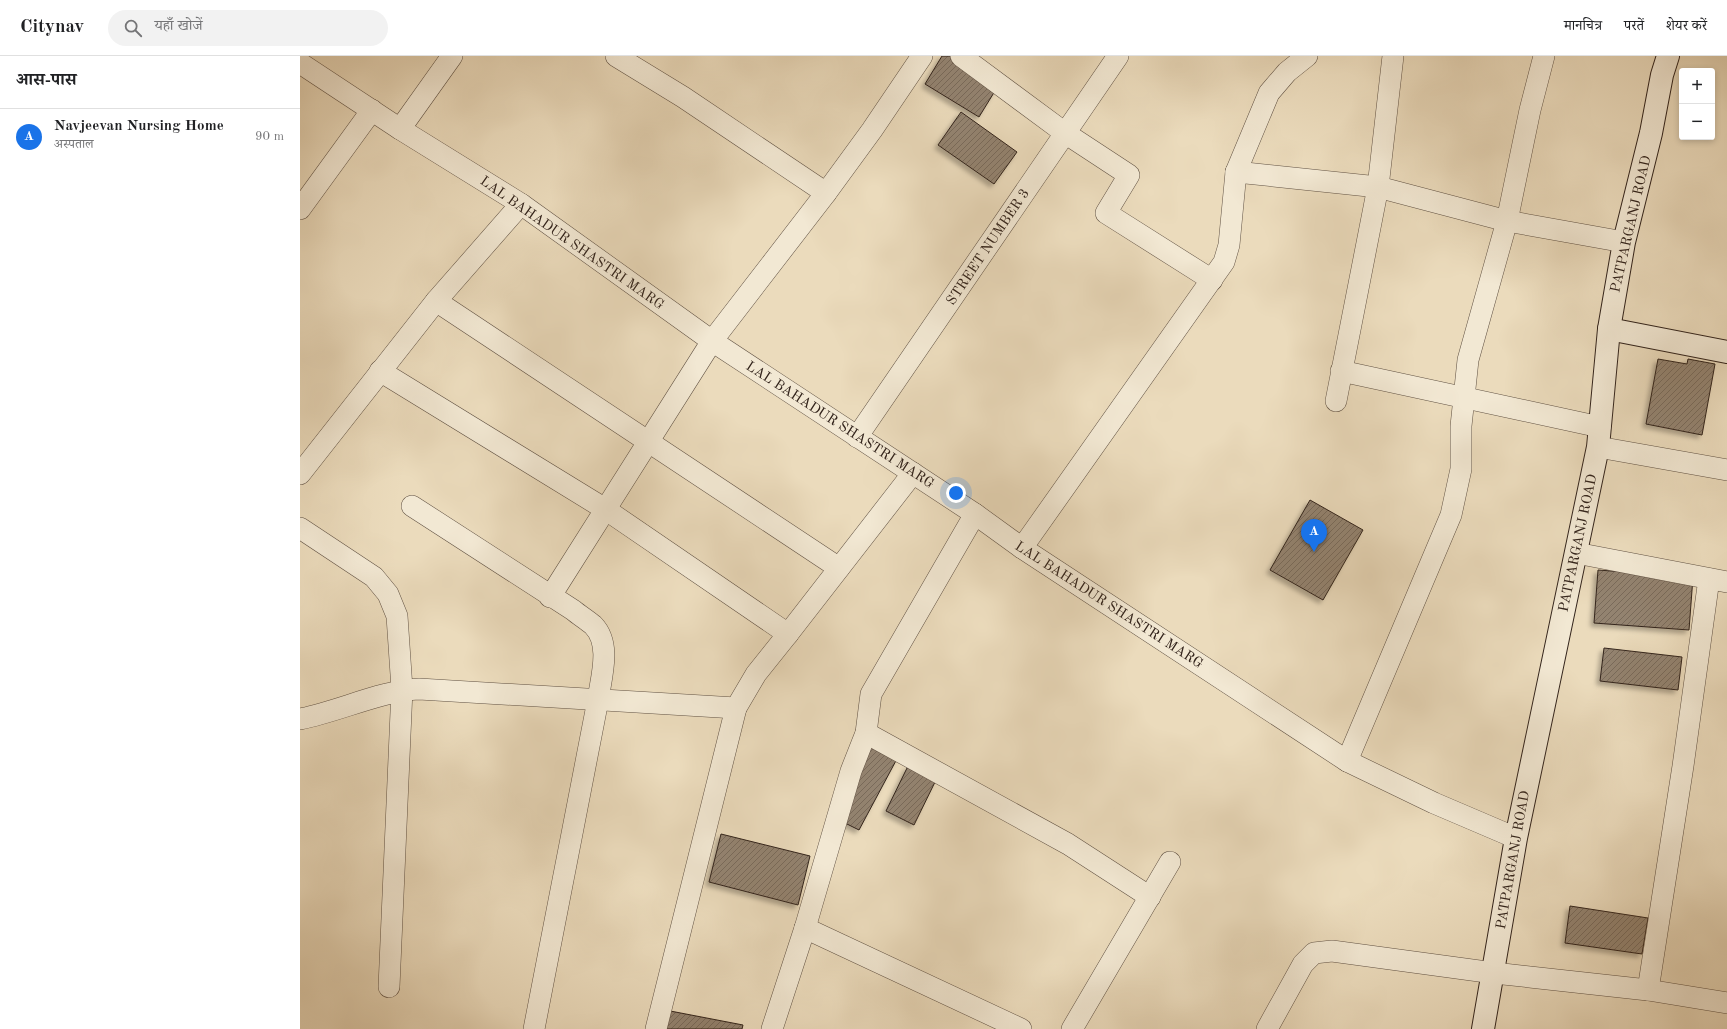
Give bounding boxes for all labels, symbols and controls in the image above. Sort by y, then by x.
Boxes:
search box [108,10,388,46]
icon: search [122,17,144,39]
text: Citynav [20,18,84,37]
text: यहाँ खोजें [154,19,203,34]
text: मानचित्र [1564,19,1602,33]
text: परतें [1624,19,1644,33]
text: शेयर करें [1666,19,1707,33]
map controls [1679,68,1715,140]
button: + [1679,68,1715,104]
text: आस-पास [16,72,76,89]
button: − [1679,104,1715,140]
text: Navjeevan Nursing Home [54,119,224,134]
text: A [24,130,34,143]
text: 90 m [255,130,284,143]
text: अस्पताल [54,138,94,151]
street label: PATPARGANJ ROAD [1608,154,1654,294]
street label: LAL BAHADUR SHASTRI MARG [477,174,667,312]
street label: STREET NUMBER 3 [944,186,1032,308]
street label: LAL BAHADUR SHASTRI MARG [743,359,937,491]
street label: PATPARGANJ ROAD [1557,473,1599,613]
your location [946,483,966,503]
pin: A [1301,519,1327,552]
street label: LAL BAHADUR SHASTRI MARG [1012,539,1206,671]
street label: PATPARGANJ ROAD [1494,790,1532,930]

